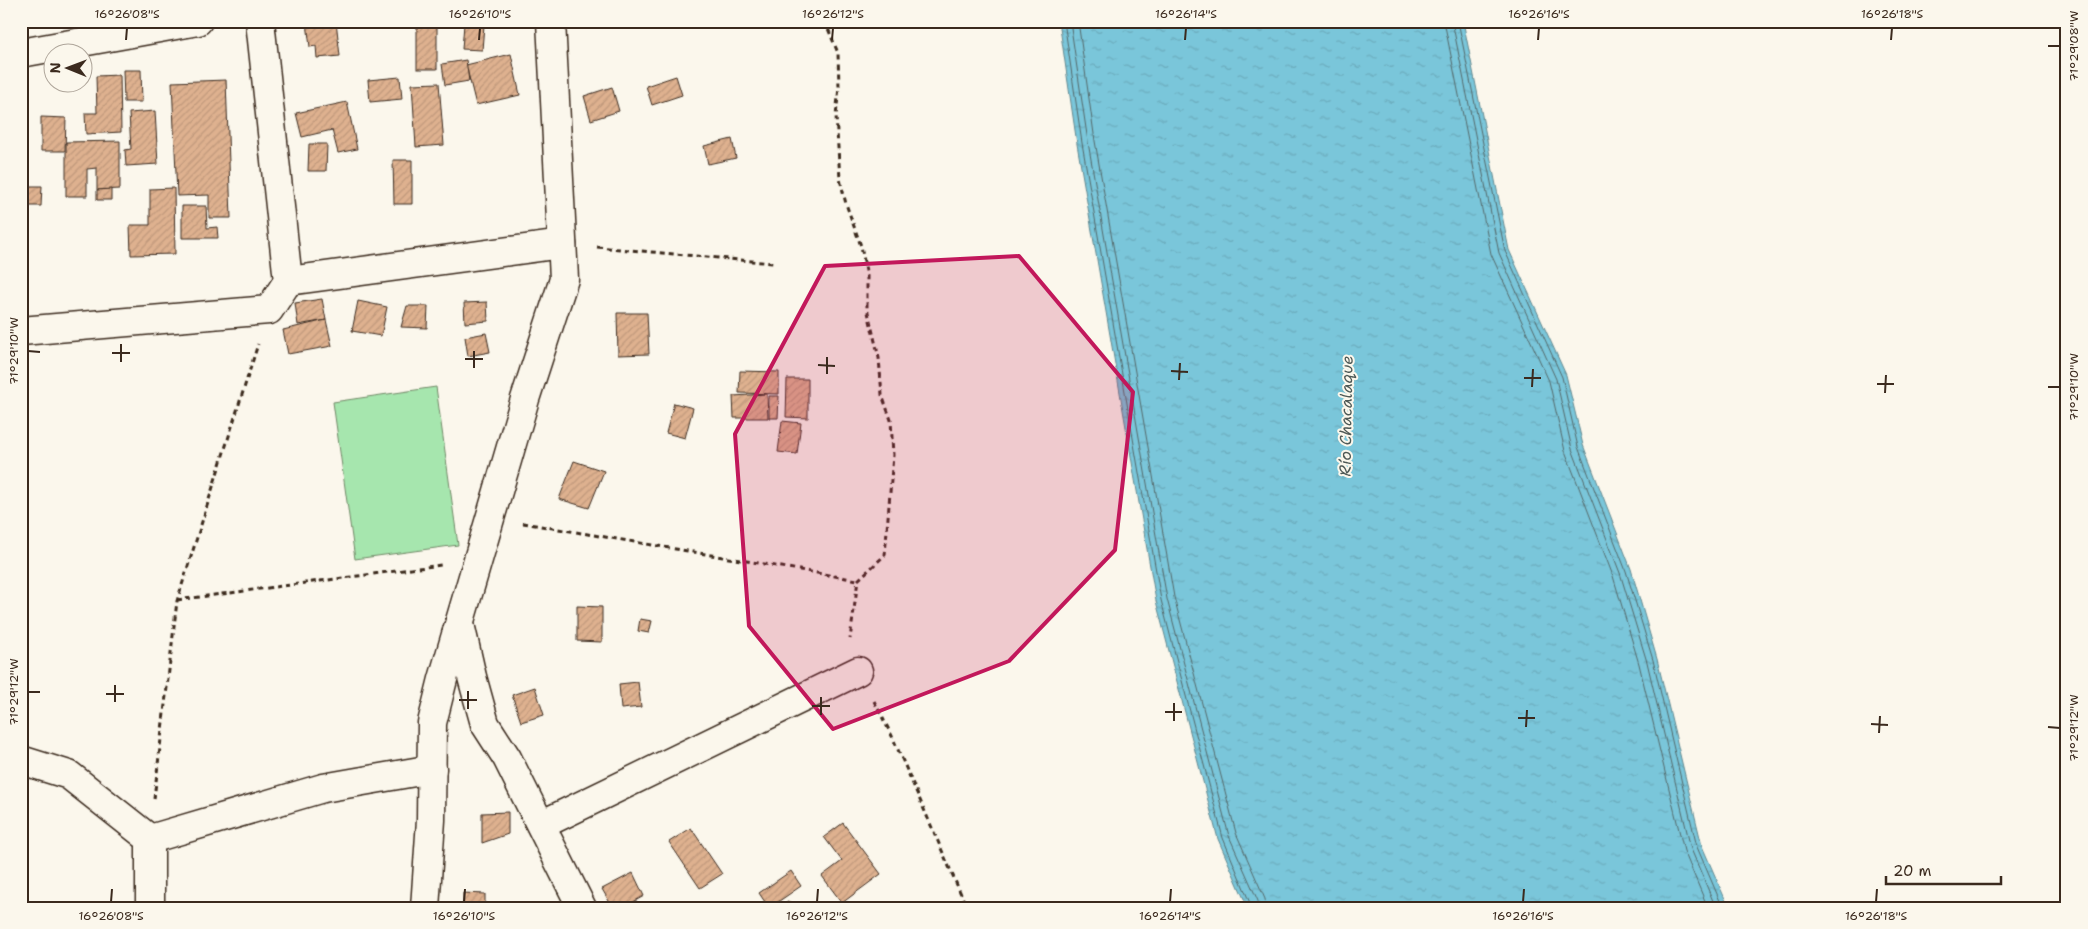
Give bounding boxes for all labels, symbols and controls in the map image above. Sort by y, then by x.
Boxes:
text: 16°26'08"S [94,6,160,22]
text: 16°26'10"S [449,6,512,22]
text: 16°26'12"S [802,6,864,22]
text: 16°26'14"S [1155,6,1217,22]
text: 16°26'16"S [1508,6,1570,22]
text: 16°26'18"S [1861,6,1923,22]
text: 71°29'08"W [2066,11,2082,81]
north arrow [42,42,92,92]
text: N [46,62,64,73]
text: 71°29'10"W [6,317,22,385]
text: 71°29'10"W [2066,353,2082,421]
water label: Río Chacalaque [1334,356,1358,476]
text: 71°29'12"W [6,658,22,726]
text: 71°29'12"W [2066,694,2082,762]
scale bar [1886,854,2000,886]
text: 20 m [1893,861,1932,881]
text: 16°26'08"S [78,908,144,924]
text: 16°26'10"S [433,908,496,924]
text: 16°26'12"S [786,908,848,924]
text: 16°26'14"S [1139,908,1201,924]
text: 16°26'16"S [1492,908,1554,924]
text: 16°26'18"S [1845,908,1907,924]

